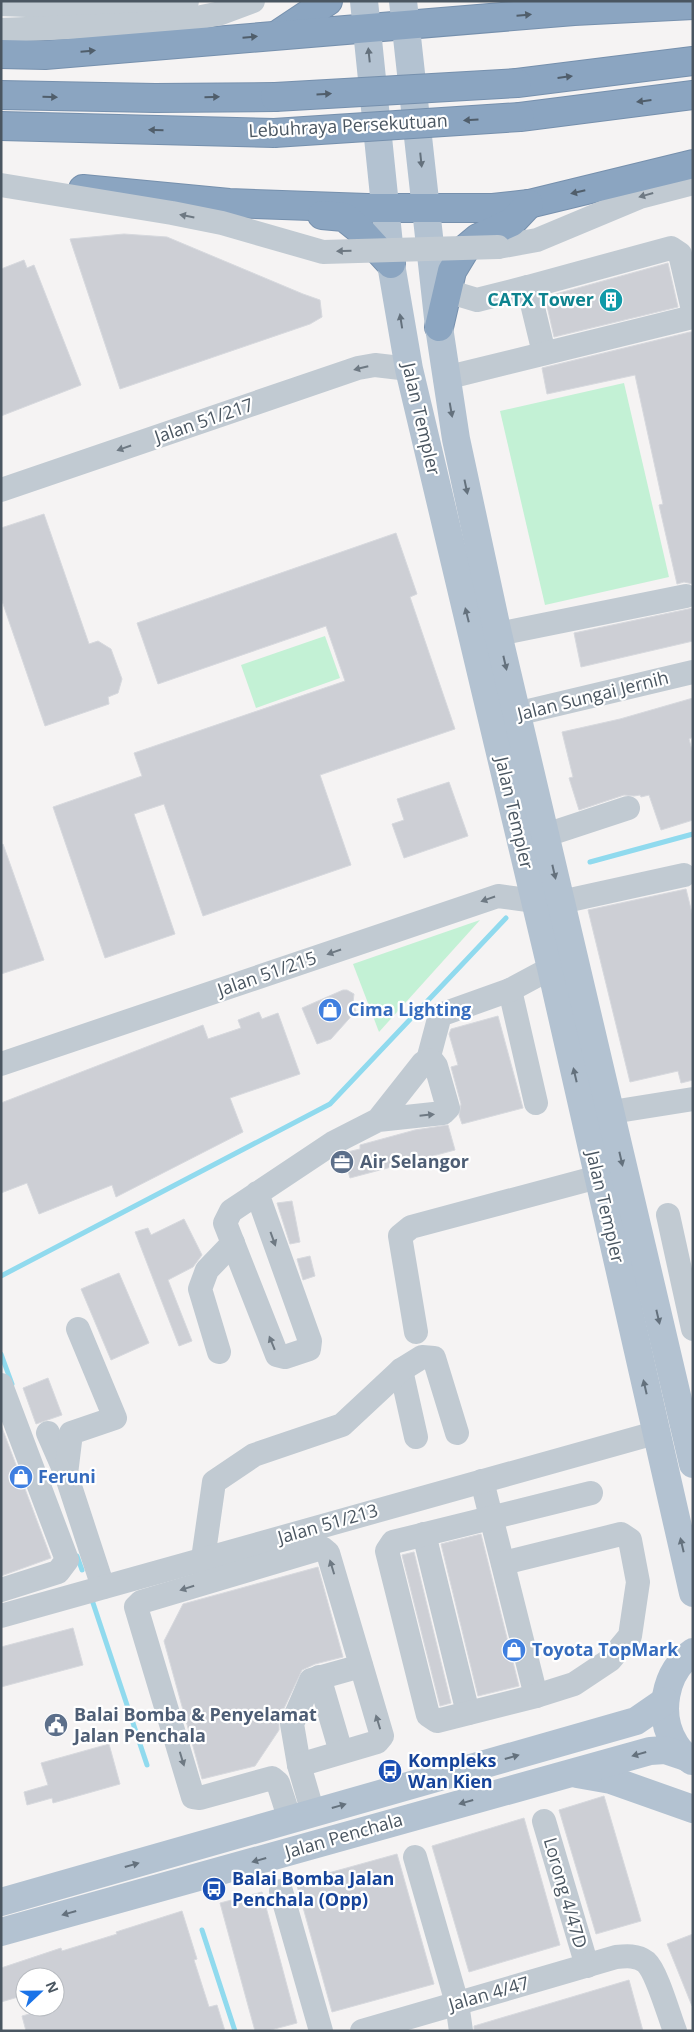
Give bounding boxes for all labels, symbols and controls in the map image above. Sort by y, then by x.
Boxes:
one-way arrow [517,11,533,19]
one-way arrow [242,33,258,41]
one-way arrow [80,47,96,55]
one-way arrow [365,47,373,63]
one-way arrow [557,73,573,81]
one-way arrow [316,90,332,98]
one-way arrow [42,93,58,101]
one-way arrow [205,93,221,101]
one-way arrow [636,97,652,105]
street label: Lebuhraya Persekutuan [248,108,448,142]
one-way arrow [463,116,479,124]
one-way arrow [147,126,163,134]
one-way arrow [417,152,425,168]
one-way arrow [571,188,586,196]
one-way arrow [638,192,653,200]
one-way arrow [178,211,194,219]
one-way arrow [336,247,352,255]
place label: CATX Tower [487,287,594,311]
building icon: CATX Tower [598,287,624,313]
one-way arrow [396,312,404,328]
street label: Jalan Templer [397,358,447,478]
one-way arrow [353,364,368,372]
street label: Jalan 51/217 [149,392,256,449]
one-way arrow [447,402,455,418]
one-way arrow [116,445,131,453]
one-way arrow [463,479,471,495]
one-way arrow [463,608,471,623]
one-way arrow [501,655,509,670]
street label: Jalan Sungai Jernih [513,665,671,726]
street label: Jalan Templer [490,752,540,872]
one-way arrow [550,864,558,879]
one-way arrow [480,896,495,903]
street label: Jalan 51/215 [212,945,319,1002]
one-way arrow [326,948,341,956]
shop icon: Cima Lighting [317,997,343,1023]
place label: Cima Lighting [348,997,471,1021]
one-way arrow [571,1067,579,1082]
one-way arrow [419,1111,435,1119]
street label: Jalan Templer [581,1146,631,1266]
office icon: Air Selangor [329,1149,355,1175]
place label: Air Selangor [360,1149,469,1173]
one-way arrow [617,1151,625,1166]
one-way arrow [270,1231,277,1246]
one-way arrow [654,1309,662,1324]
one-way arrow [268,1335,276,1350]
one-way arrow [641,1379,649,1395]
shop icon: Feruni [8,1464,34,1490]
place label: Feruni [38,1464,96,1488]
street label: Jalan 51/213 [273,1497,381,1549]
one-way arrow [678,1538,686,1553]
one-way arrow [327,1559,335,1574]
one-way arrow [180,1585,195,1593]
shop icon: Toyota TopMark [501,1637,527,1663]
place label: Toyota TopMark [532,1637,679,1661]
place label: Balai Bomba & Penyelamat Jalan Penchala [72,1702,317,1747]
public building icon: Balai Bomba & Penyelamat Jalan Penchala [43,1712,69,1738]
one-way arrow [374,1715,382,1730]
place label: Kompleks Wan Kien [408,1748,496,1793]
one-way arrow [632,1750,647,1758]
one-way arrow [178,1752,186,1767]
one-way arrow [505,1752,520,1760]
bus stop icon: Kompleks Wan Kien [377,1758,403,1784]
one-way arrow [458,1799,473,1807]
one-way arrow [332,1802,347,1810]
street label: Jalan Penchala [280,1807,405,1864]
street label: Lorong 4/47D [539,1834,593,1951]
one-way arrow [251,1856,266,1864]
one-way arrow [125,1860,140,1868]
place label: Balai Bomba Jalan Penchala (Opp) [232,1866,394,1911]
bus stop icon: Balai Bomba Jalan Penchala (Opp) [201,1876,227,1902]
one-way arrow [61,1909,76,1917]
north arrow [15,1967,65,2017]
street label: Jalan 4/47 [444,1970,532,2017]
text: N [42,1978,63,1996]

